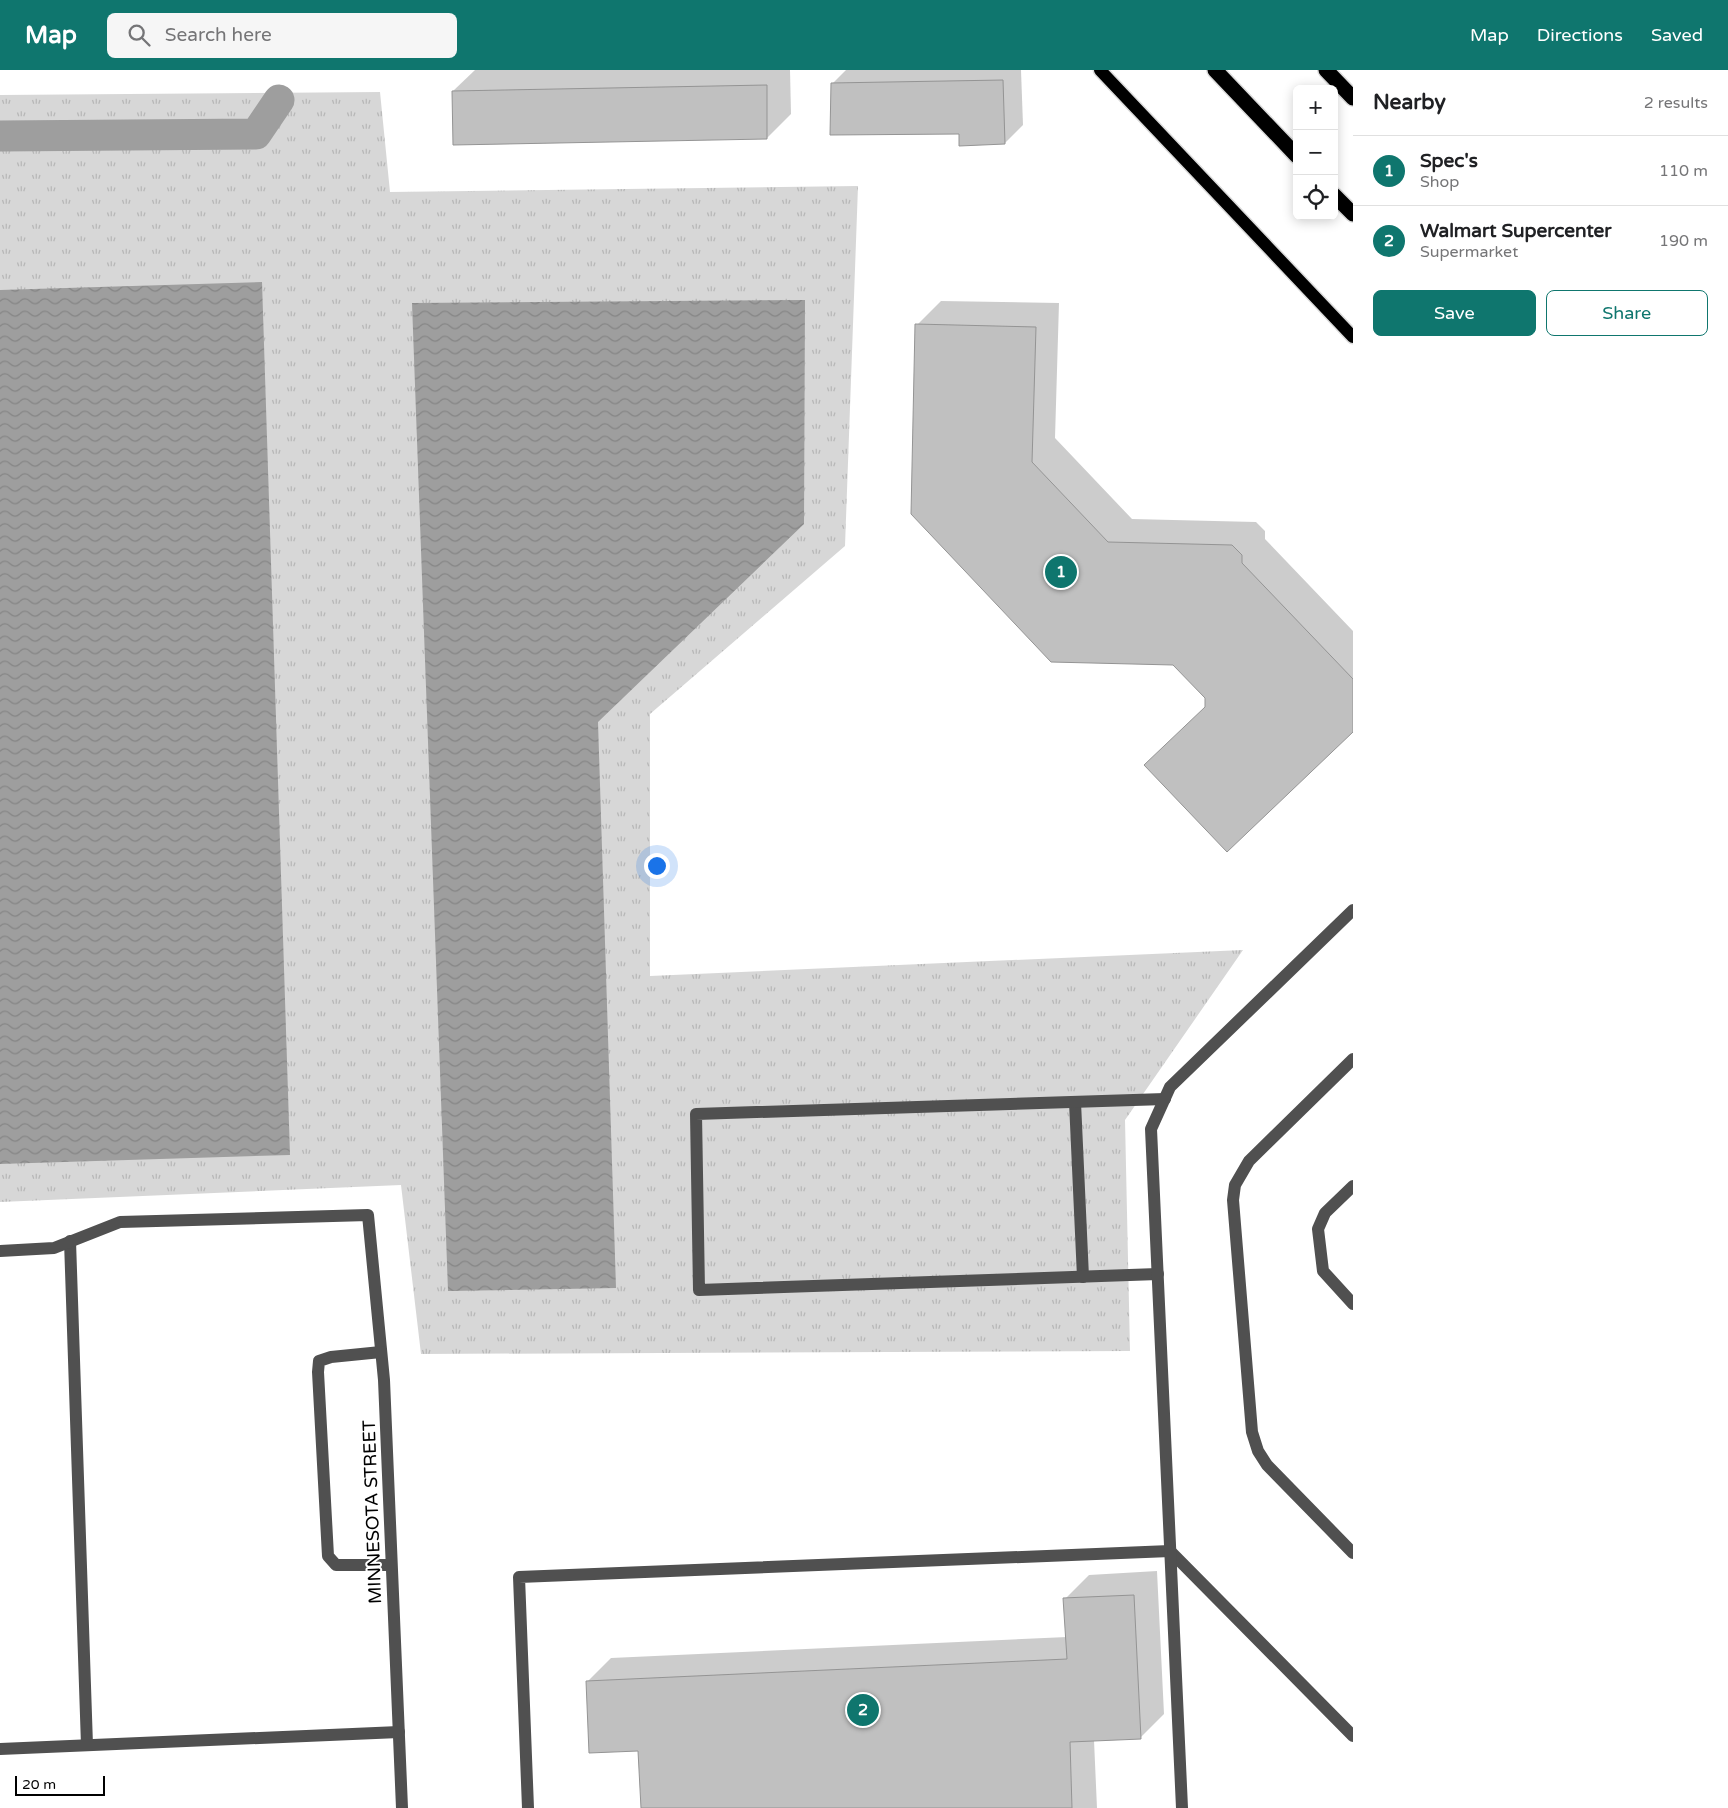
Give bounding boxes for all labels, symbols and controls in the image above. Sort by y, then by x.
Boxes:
search box [107,13,457,58]
text: Map [25,21,77,50]
icon: search [125,21,153,49]
text: Search here [165,24,272,46]
text: Map [1470,24,1509,46]
text: Directions [1537,24,1623,46]
text: Saved [1651,24,1703,46]
map controls [1293,85,1338,220]
button: + [1293,85,1338,130]
text: Nearby [1373,90,1446,115]
text: 2 results [1644,93,1708,113]
button: − [1293,130,1338,175]
text: Spec's [1420,150,1478,172]
text: 1 [1384,161,1394,181]
text: 110 m [1659,161,1708,181]
text: Shop [1420,172,1459,192]
button: locate [1293,175,1338,220]
text: Walmart Supercenter [1420,220,1612,242]
text: 2 [1384,231,1394,251]
text: 190 m [1659,231,1708,251]
text: Supermarket [1420,242,1518,262]
button: Save [1373,290,1536,336]
button: Share [1546,290,1708,336]
pin: 1 [1045,553,1077,591]
your location [644,853,670,879]
street label: MINNESOTA STREET [358,1420,386,1604]
pin: 2 [847,1691,879,1729]
scale bar [15,1773,105,1796]
text: 20 m [22,1776,56,1793]

